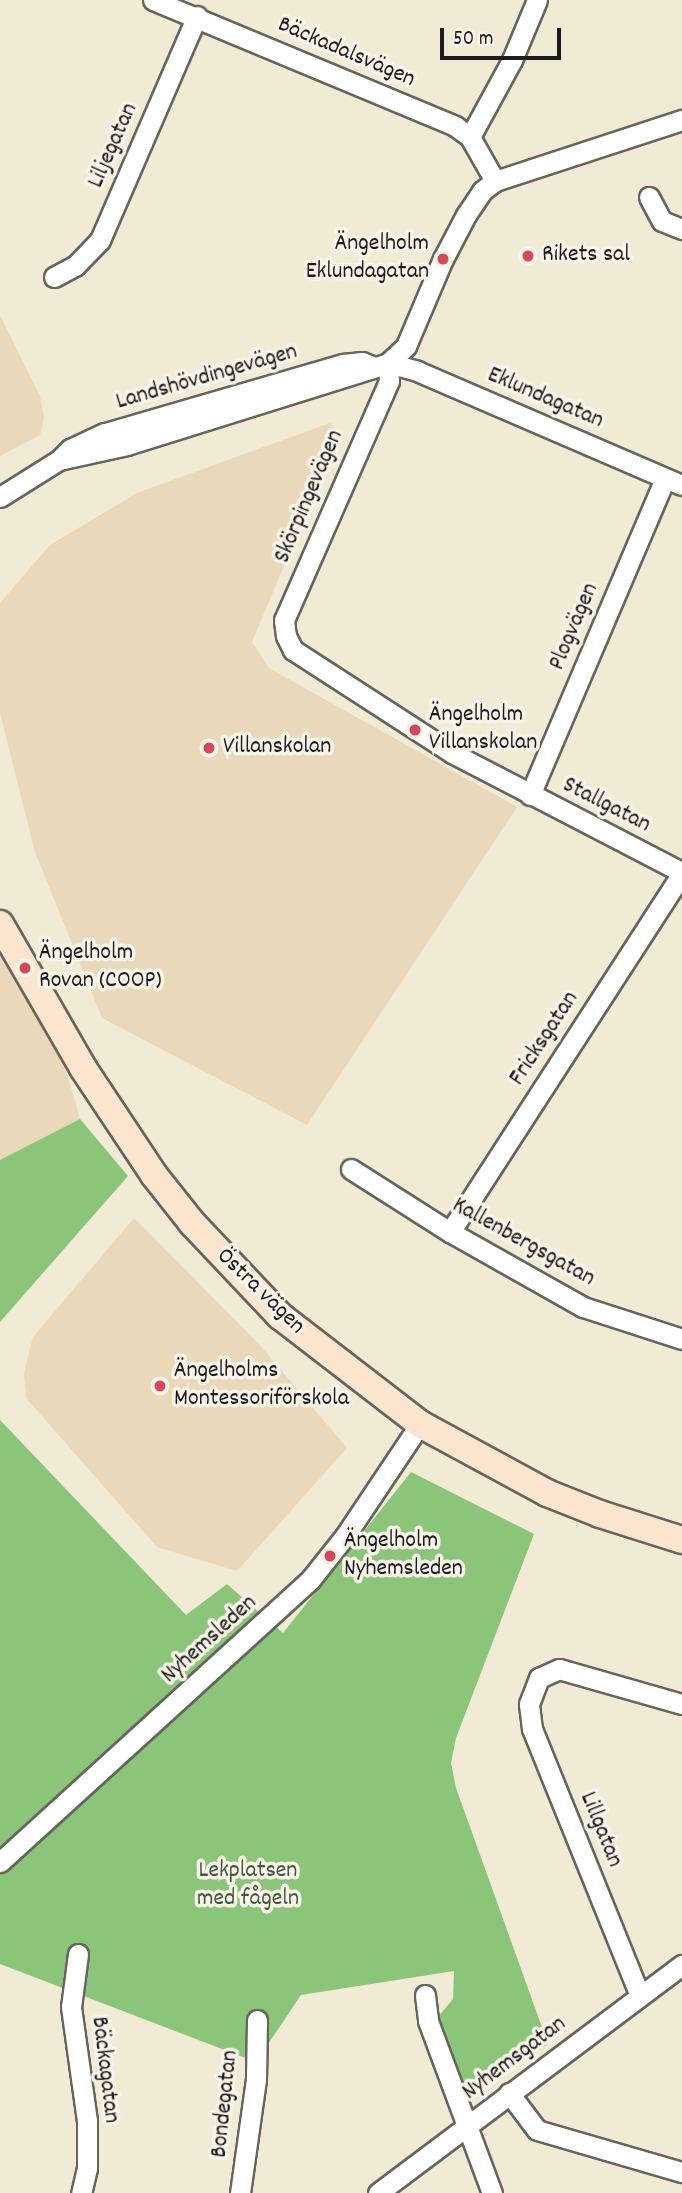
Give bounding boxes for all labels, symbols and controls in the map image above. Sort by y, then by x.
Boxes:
street label: Bäckadalsvägen [273,11,419,95]
scale bar [444,14,565,58]
text: 50 m [453,25,493,55]
street label: Liljegatan [83,99,145,193]
place label: Ängelholm Eklundagatan [306,231,429,287]
place label: Rikets sal [542,242,630,270]
marker: Rikets sal [520,248,536,264]
marker: Ängelholm Eklundagatan [435,251,451,267]
street label: Landshövdingevägen [113,338,301,418]
street label: Eklundagatan [483,362,607,436]
street label: Skörpingevägen [269,426,351,568]
street label: Plogvägen [544,579,606,675]
place label: Ängelholm Villanskolan [429,702,537,758]
marker: Ängelholm Villanskolan [407,722,423,738]
place label: Villanskolan [223,734,331,762]
marker: Villanskolan [201,740,217,756]
street label: Stallgatan [557,772,655,840]
place label: Ängelholm Rovan (COOP) [39,940,162,996]
marker: Ängelholm Rovan (COOP) [17,960,33,976]
street label: Fricksgatan [504,986,586,1092]
street label: Kallenbergsgatan [447,1192,599,1294]
street label: Östra vägen [210,1243,310,1341]
place label: Ängelholms Montessoriförskola [174,1358,349,1414]
marker: Ängelholms Montessoriförskola [152,1378,168,1394]
place label: Ängelholm Nyhemsleden [344,1528,463,1584]
marker: Ängelholm Nyhemsleden [322,1548,338,1564]
street label: Nyhemsleden [156,1590,264,1690]
street label: Lillgatan [572,1788,628,1872]
park label: Lekplatsen med fågeln [197,1858,299,1914]
street label: Nyhemsgatan [457,2011,573,2107]
street label: Bäckagatan [83,2015,125,2125]
street label: Bondegatan [206,2049,246,2159]

